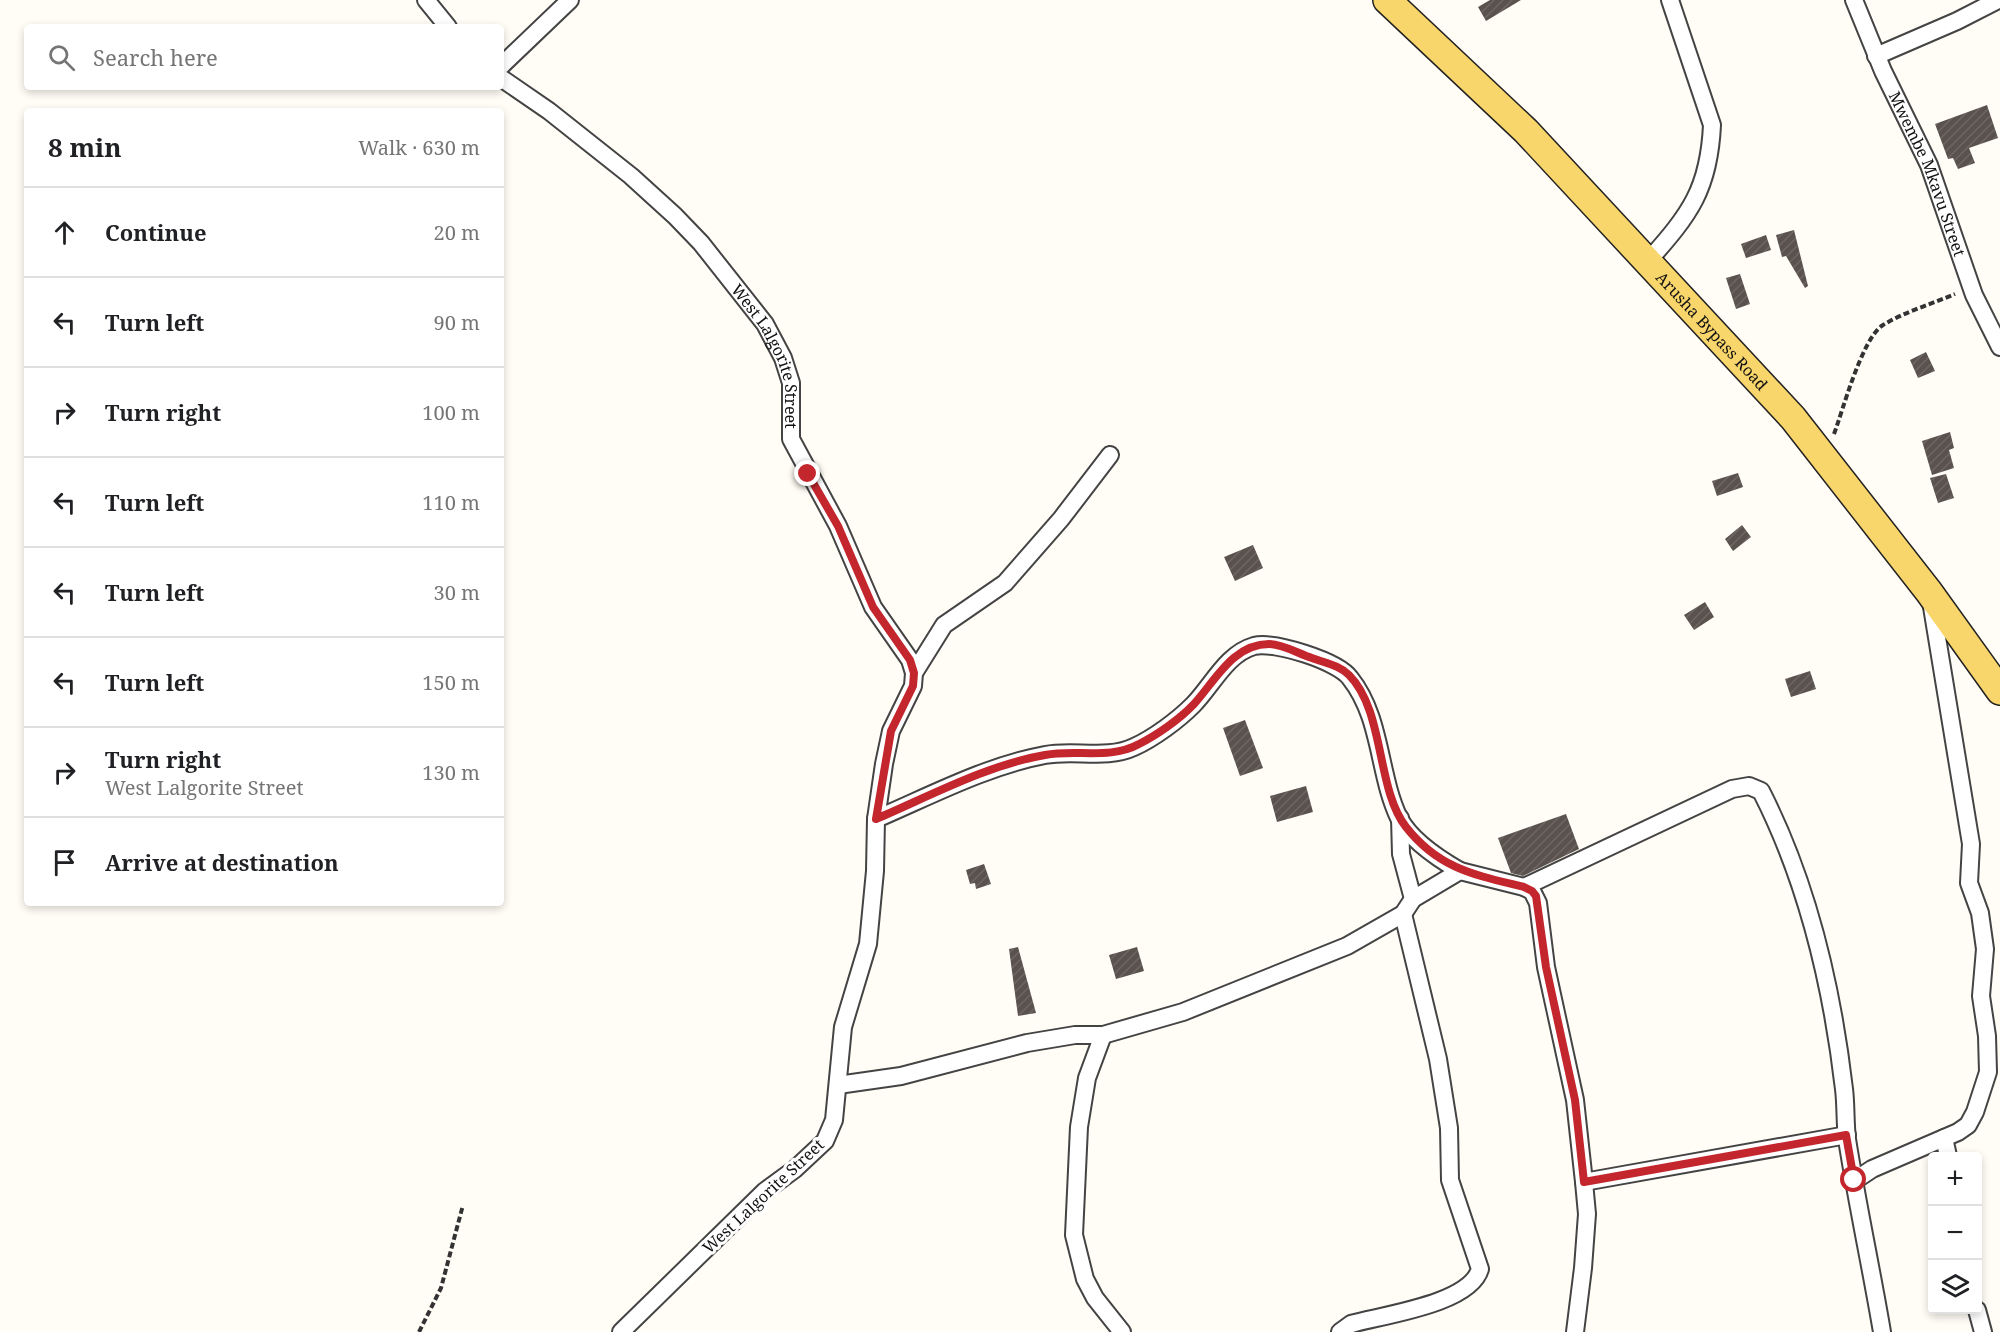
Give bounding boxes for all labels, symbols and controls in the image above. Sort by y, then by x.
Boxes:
search box [24,24,504,90]
icon: search [45,41,78,74]
text: Search here [93,42,218,72]
street label: Mwembe Mkavu Street [1884,88,1971,260]
text: 8 min [48,129,122,165]
text: Walk · 630 m [358,134,480,161]
icon: ahead [48,216,81,249]
text: Continue [105,217,207,247]
text: 20 m [434,219,480,246]
street label: Arusha Bypass Road [1651,267,1773,395]
street label: West Lalgorite Street [726,279,802,429]
icon: left [48,306,81,339]
text: Turn left [105,307,204,337]
text: 90 m [434,309,480,336]
icon: right [48,396,81,429]
text: Turn right [105,397,221,427]
text: 100 m [422,399,480,426]
route end [794,460,820,486]
icon: left [48,486,81,519]
text: Turn left [105,487,204,517]
text: 110 m [422,489,480,516]
icon: left [48,576,81,609]
text: Turn left [105,577,204,607]
text: 30 m [434,579,480,606]
icon: left [48,666,81,699]
text: Turn left [105,667,204,697]
text: 150 m [422,669,480,696]
text: Turn right [105,744,221,774]
icon: right [48,756,81,789]
text: 130 m [422,759,480,786]
text: West Lalgorite Street [105,774,303,801]
icon: arrive [48,846,81,879]
text: Arrive at destination [105,847,339,877]
street label: West Lalgorite Street [697,1134,829,1258]
map controls [1928,1152,1982,1314]
button: + [1928,1152,1982,1206]
route start [1840,1166,1866,1192]
button: − [1928,1206,1982,1260]
button: layers [1928,1260,1982,1314]

